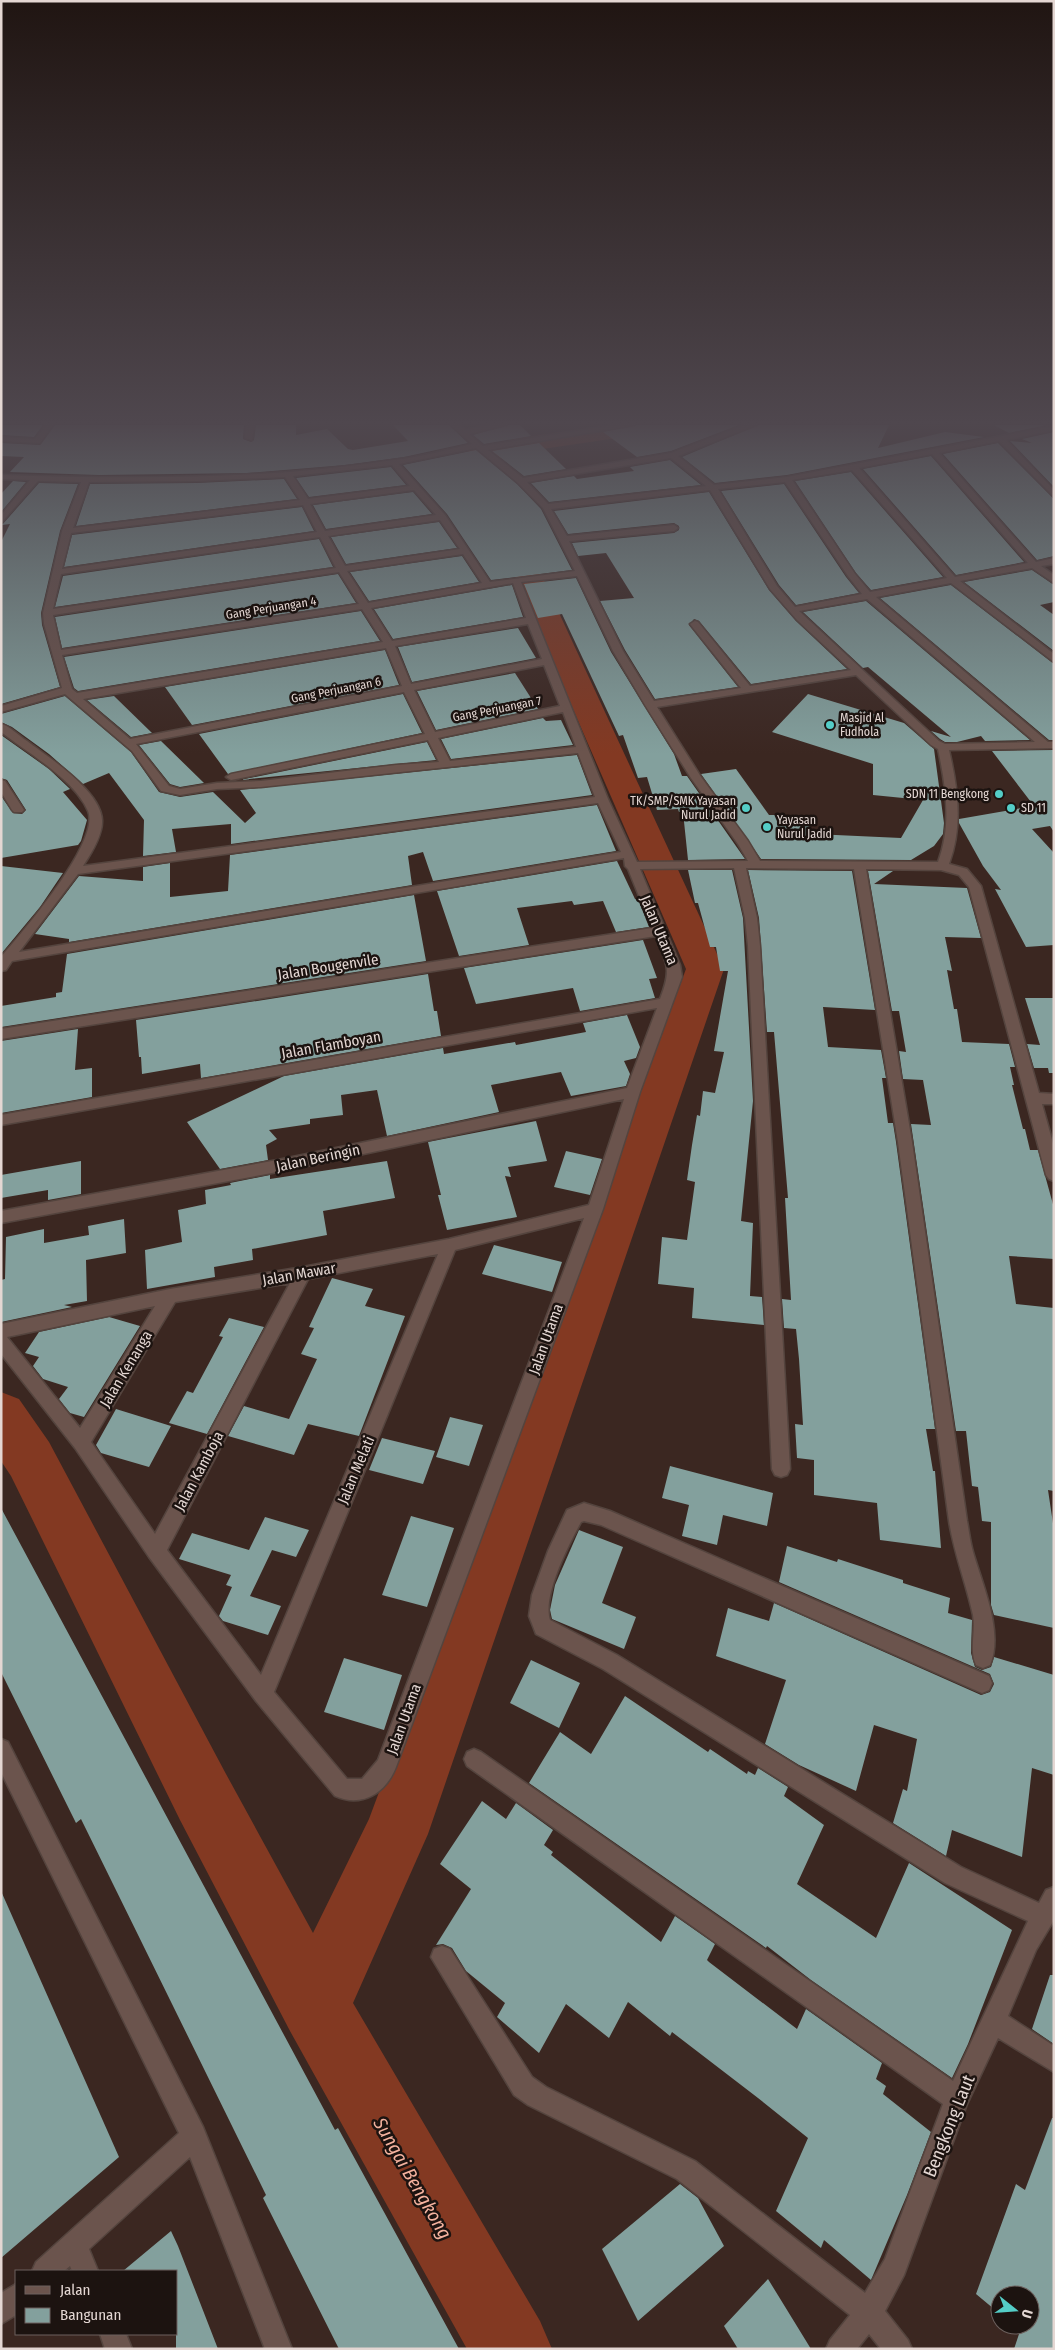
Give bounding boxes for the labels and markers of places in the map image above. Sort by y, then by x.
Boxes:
place label: Masjid Al Fudhola [840,711,884,739]
marker: Masjid Al Fudhola [824,719,836,731]
place label: SDN 11 Bengkong [906,787,989,801]
marker: SDN 11 Bengkong [993,788,1005,800]
place label: TK/SMP/SMK Yayasan Nurul Jadid [630,794,736,822]
place label: SD 11 [1021,801,1046,815]
marker: TK/SMP/SMK Yayasan Nurul Jadid [740,802,752,814]
marker: SD 11 [1005,802,1017,814]
place label: Yayasan Nurul Jadid [777,813,832,841]
marker: Yayasan Nurul Jadid [761,821,773,833]

